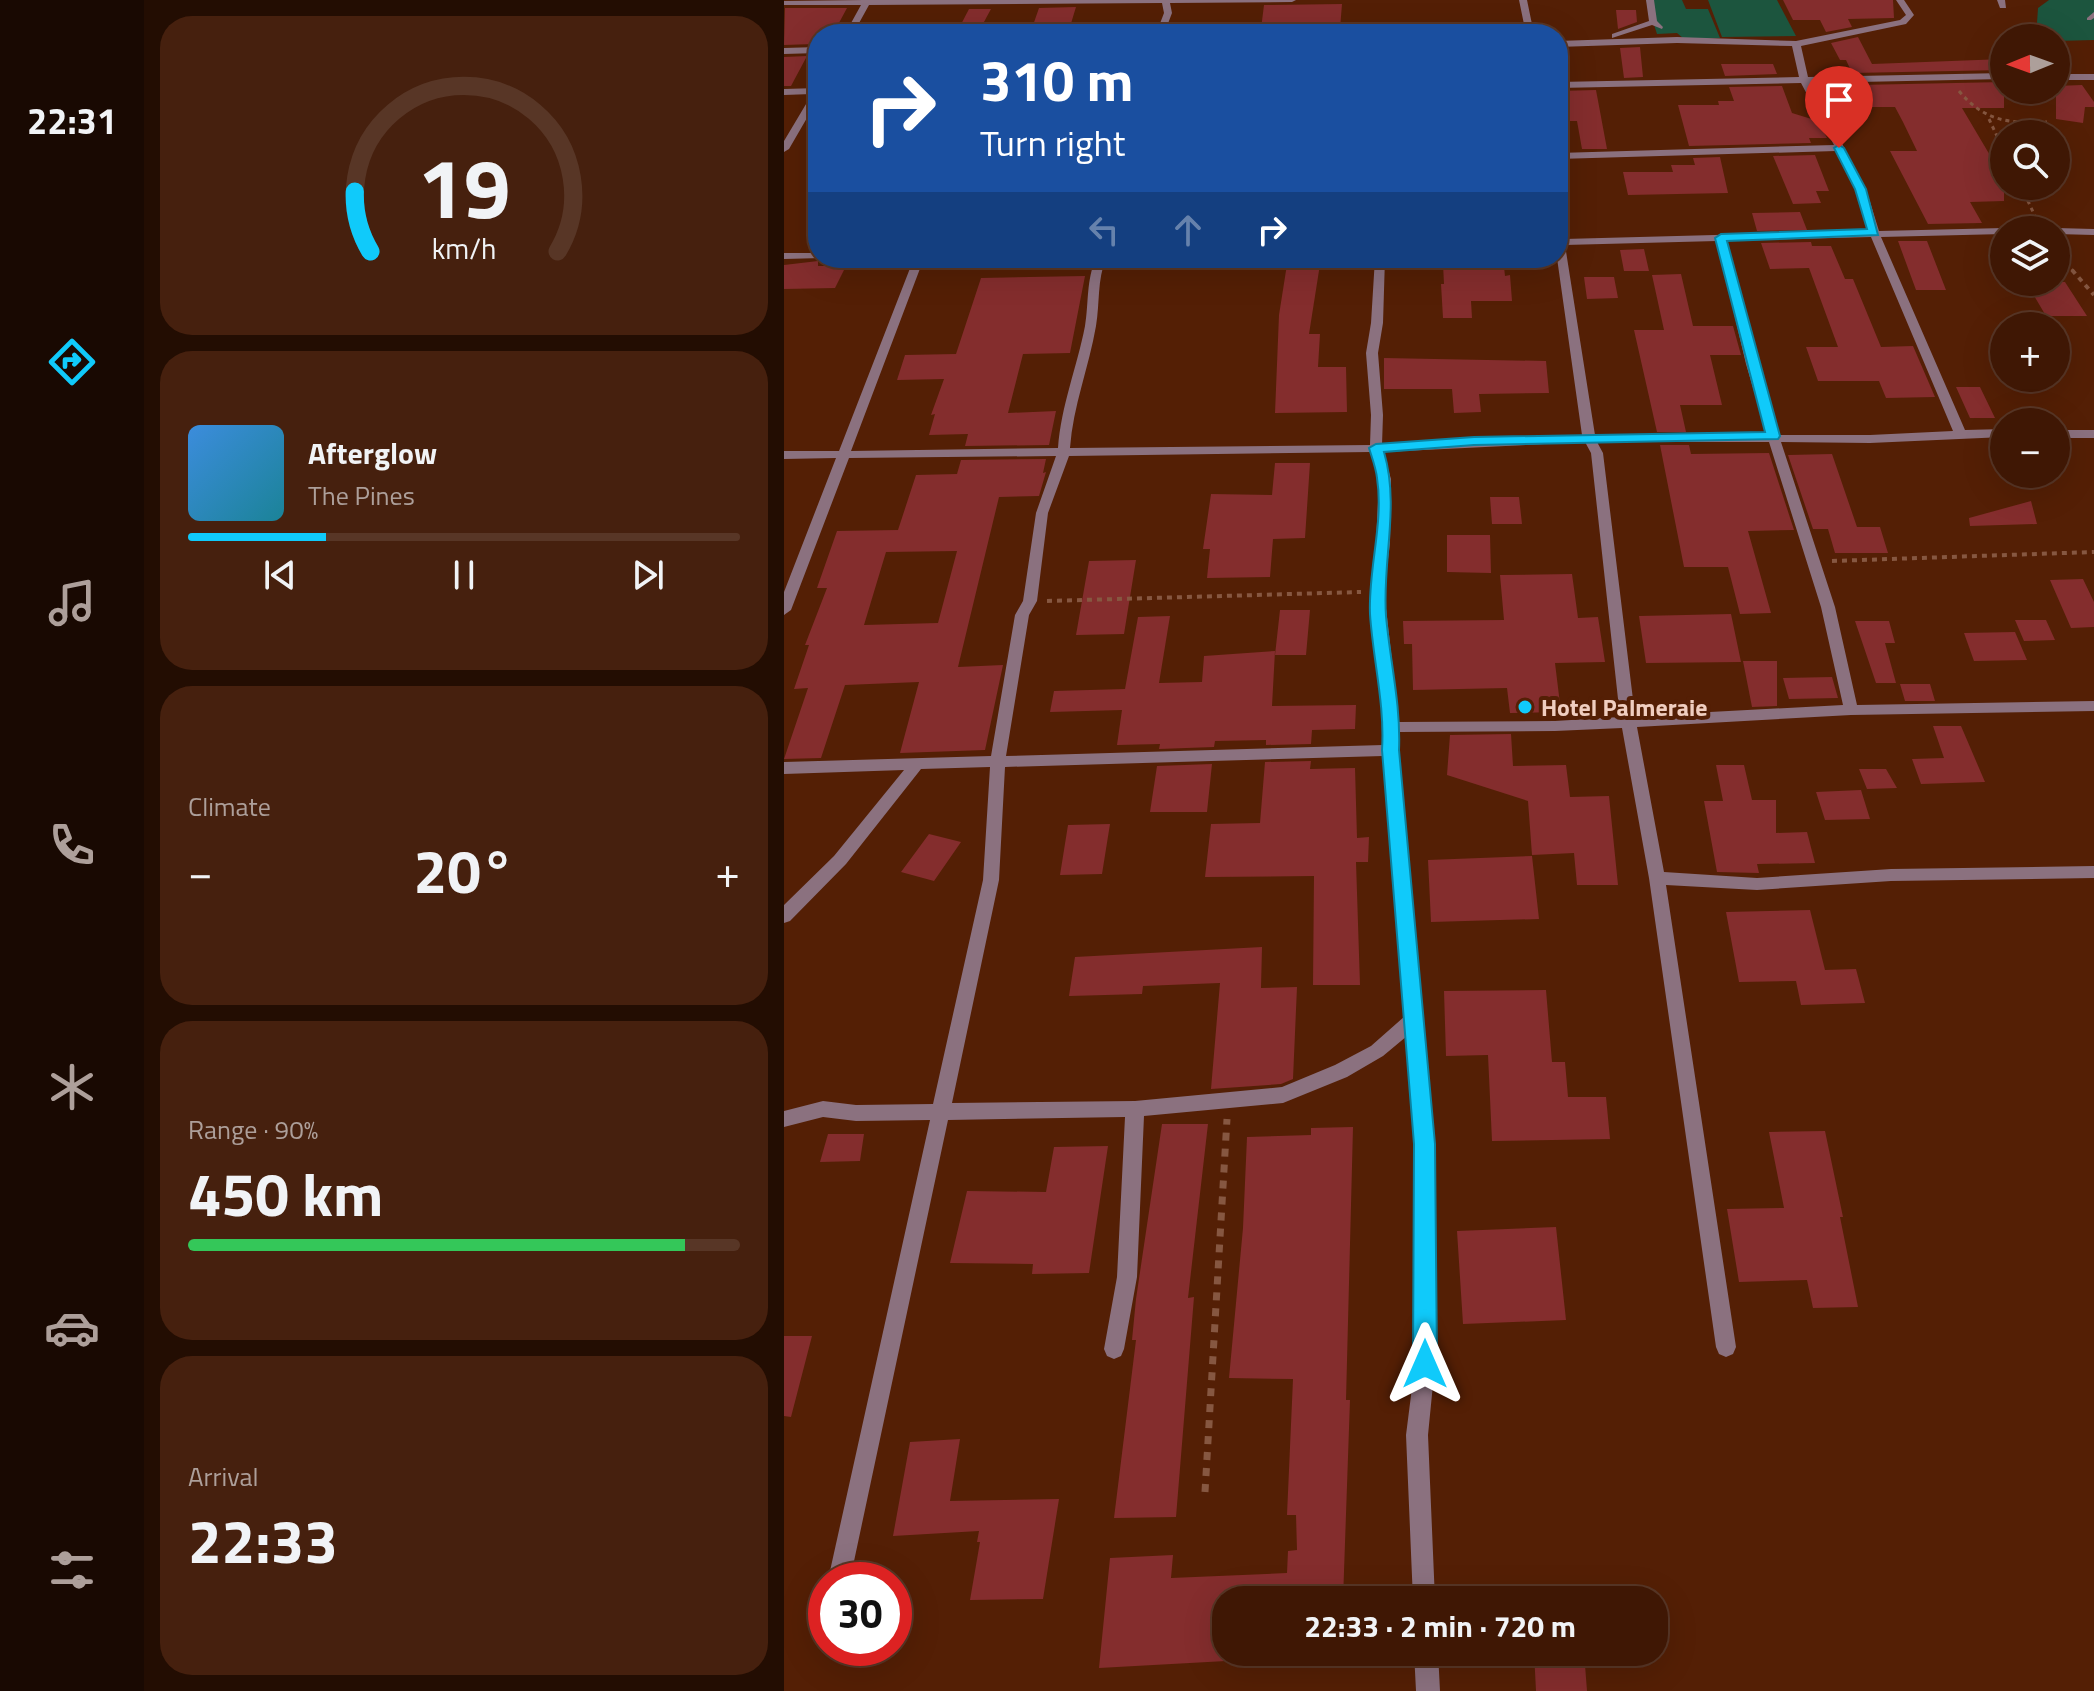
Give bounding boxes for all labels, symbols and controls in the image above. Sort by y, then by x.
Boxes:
north arrow [1990,24,2070,104]
map controls [1990,24,2070,488]
text: 310 m [980,38,1133,123]
icon: right [848,56,952,160]
pin [1805,66,1873,148]
icon: arrive [1817,78,1861,122]
text: 22:31 [27,93,117,148]
text: Turn right [980,115,1125,170]
button: search [1990,120,2070,200]
text: 19 [417,123,511,249]
icon: left [1082,208,1126,252]
icon: ahead [1166,208,1210,252]
icon: right [1250,208,1294,252]
button: layers [1990,216,2070,296]
text: km/h [432,227,496,270]
button: + [1990,312,2070,392]
icon: directions [44,334,100,390]
button: − [1990,408,2070,488]
text: Afterglow [308,430,437,476]
text: The Pines [308,476,415,515]
icon: previous [258,553,302,597]
icon: pause [442,553,486,597]
icon: next [626,553,670,597]
icon: music [44,575,100,631]
place label: Hotel Palmeraie [1541,689,1707,725]
marker: Hotel Palmeraie [1516,698,1534,716]
text: Climate [188,787,271,826]
icon: phone [44,817,100,873]
text: 20° [414,825,514,916]
text: − [188,838,213,905]
text: + [715,838,740,905]
icon: climate [44,1059,100,1115]
text: Range · 90% [188,1110,318,1149]
text: 450 km [188,1148,383,1239]
icon: car [44,1300,100,1356]
position arrow [1383,1322,1467,1406]
text: Arrival [188,1457,259,1496]
text: 22:33 [188,1495,338,1586]
icon: filters [44,1542,100,1598]
speed limit sign: 30 [808,1562,912,1666]
text: 22:33 · 2 min · 720 m [1304,1603,1576,1649]

